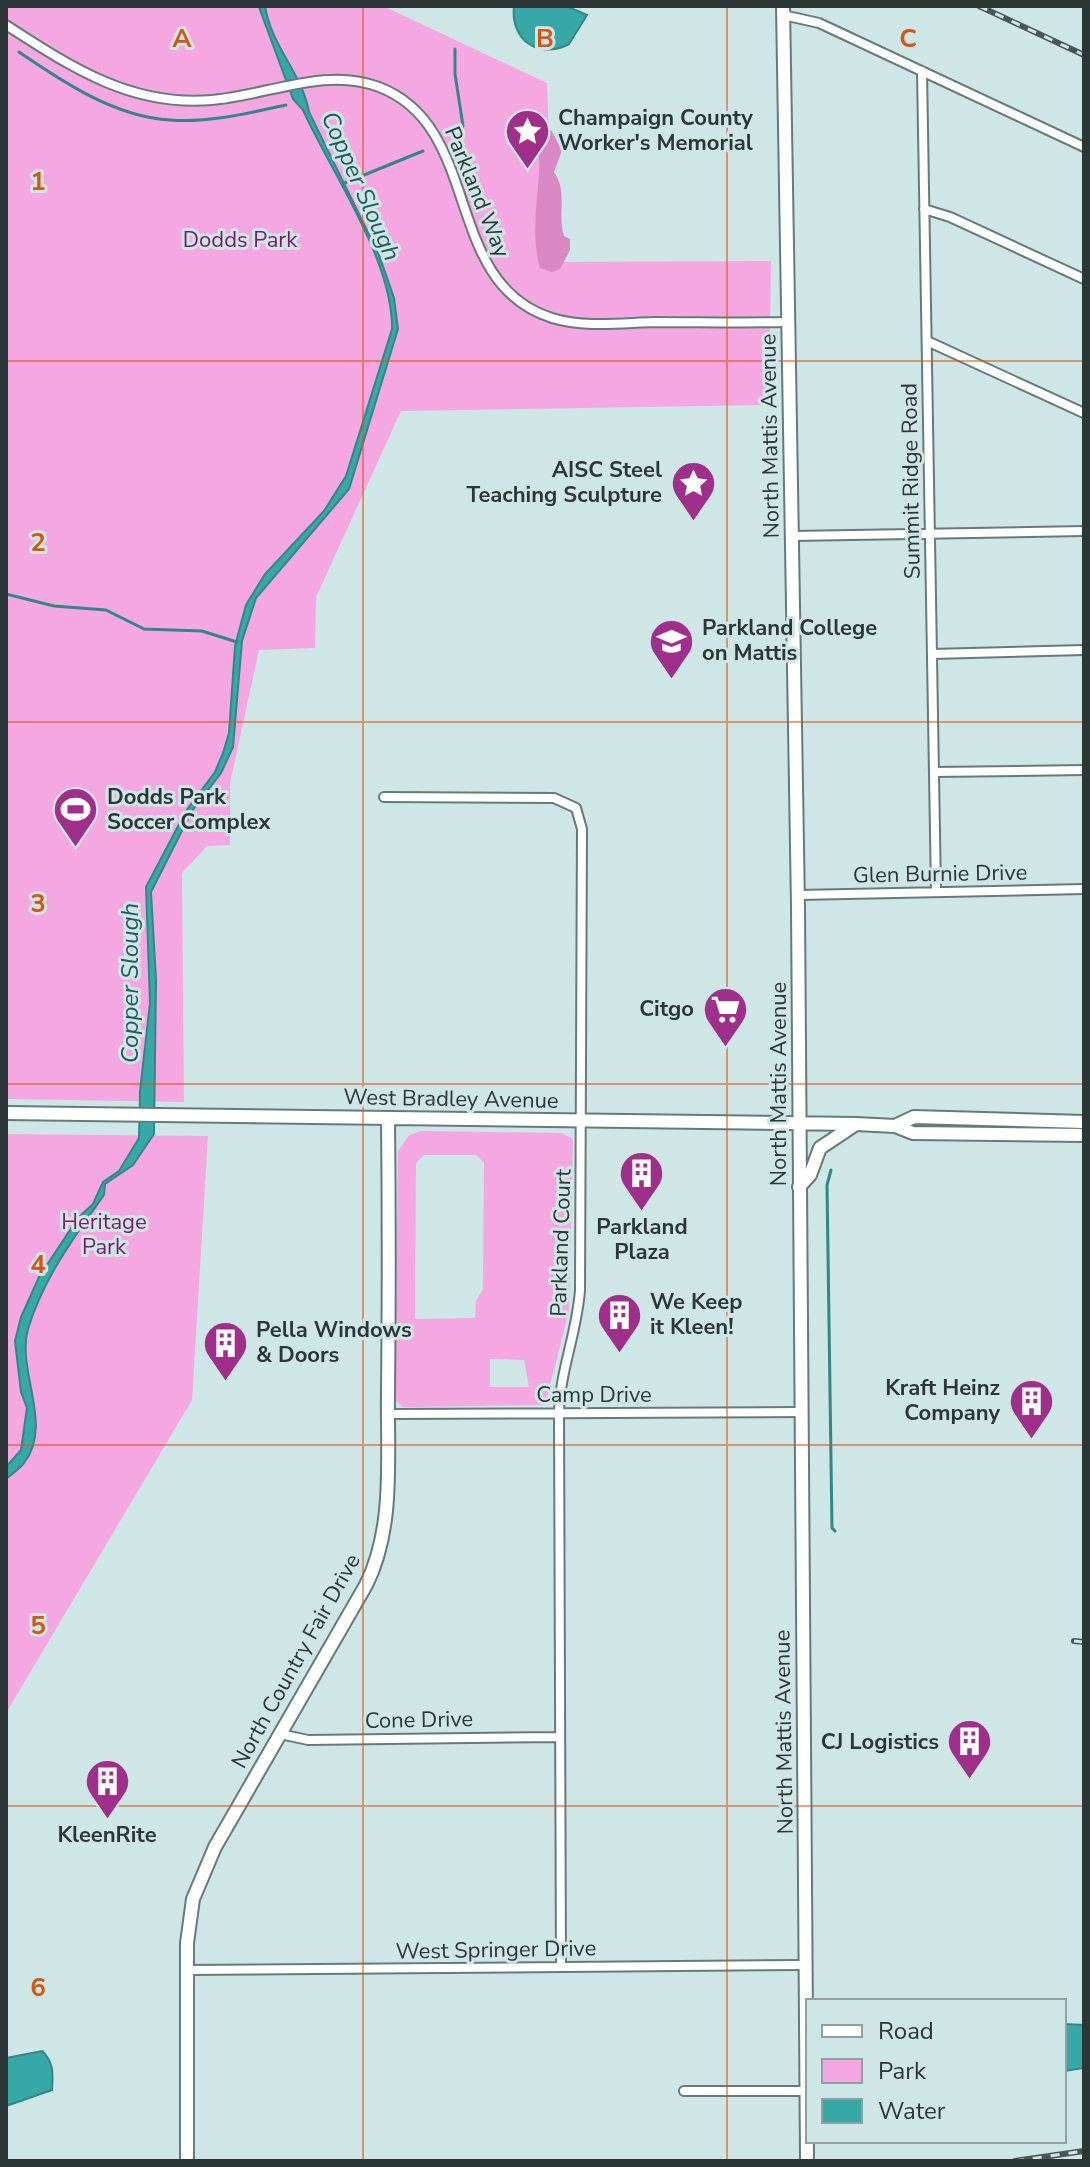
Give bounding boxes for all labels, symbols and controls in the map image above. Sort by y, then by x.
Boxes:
text: A [172,21,192,56]
text: B [536,21,554,56]
text: C [899,21,917,56]
place label: Champaign County Worker's Memorial [558,103,753,158]
water label: Copper Slough [314,106,408,266]
place icon: Champaign County Worker's Memorial [503,107,551,170]
street label: Parkland Way [437,122,517,263]
text: 1 [30,164,46,199]
park label: Dodds Park [183,225,298,255]
street label: North Mattis Avenue [753,333,787,539]
street label: Summit Ridge Road [894,383,928,579]
place label: AISC Steel Teaching Sculpture [466,455,662,510]
place icon: AISC Steel Teaching Sculpture [669,459,717,522]
text: 2 [30,525,46,560]
place label: Parkland College on Mattis [702,613,877,668]
school or university icon: Parkland College on Mattis [647,617,695,680]
place label: Dodds Park Soccer Complex [107,782,271,837]
sports icon: Dodds Park Soccer Complex [52,786,100,849]
street label: Glen Burnie Drive [853,857,1027,891]
text: 3 [30,886,46,921]
water label: Copper Slough [114,903,146,1063]
street label: North Mattis Avenue [764,982,794,1186]
supermarket icon: Citgo [701,985,749,1048]
place label: Citgo [639,994,694,1024]
street label: West Bradley Avenue [343,1082,559,1116]
building icon: Parkland Plaza [618,1150,666,1213]
street label: Parkland Court [543,1168,579,1317]
park label: Heritage Park [61,1207,147,1262]
place label: Parkland Plaza [596,1212,688,1267]
text: 4 [30,1247,46,1282]
place label: We Keep it Kleen! [650,1287,742,1342]
building icon: We Keep it Kleen! [595,1291,643,1354]
place label: Pella Windows & Doors [256,1315,412,1370]
building icon: Pella Windows & Doors [201,1319,249,1382]
place label: Kraft Heinz Company [885,1373,1000,1428]
building icon: Kraft Heinz Company [1007,1377,1055,1440]
street label: Camp Drive [536,1380,652,1410]
street label: North Country Fair Drive [224,1548,368,1774]
text: 5 [30,1608,46,1643]
street label: North Mattis Avenue [767,1629,801,1835]
street label: Cone Drive [365,1704,473,1736]
building icon: CJ Logistics [946,1718,994,1781]
place label: CJ Logistics [821,1727,939,1757]
building icon: KleenRite [83,1758,131,1821]
place label: KleenRite [57,1820,157,1850]
street label: West Springer Drive [395,1933,597,1967]
text: 6 [30,1970,46,2005]
legend [806,1999,1066,2143]
text: Road [878,2015,934,2047]
text: Park [878,2055,927,2087]
text: Water [878,2095,946,2127]

